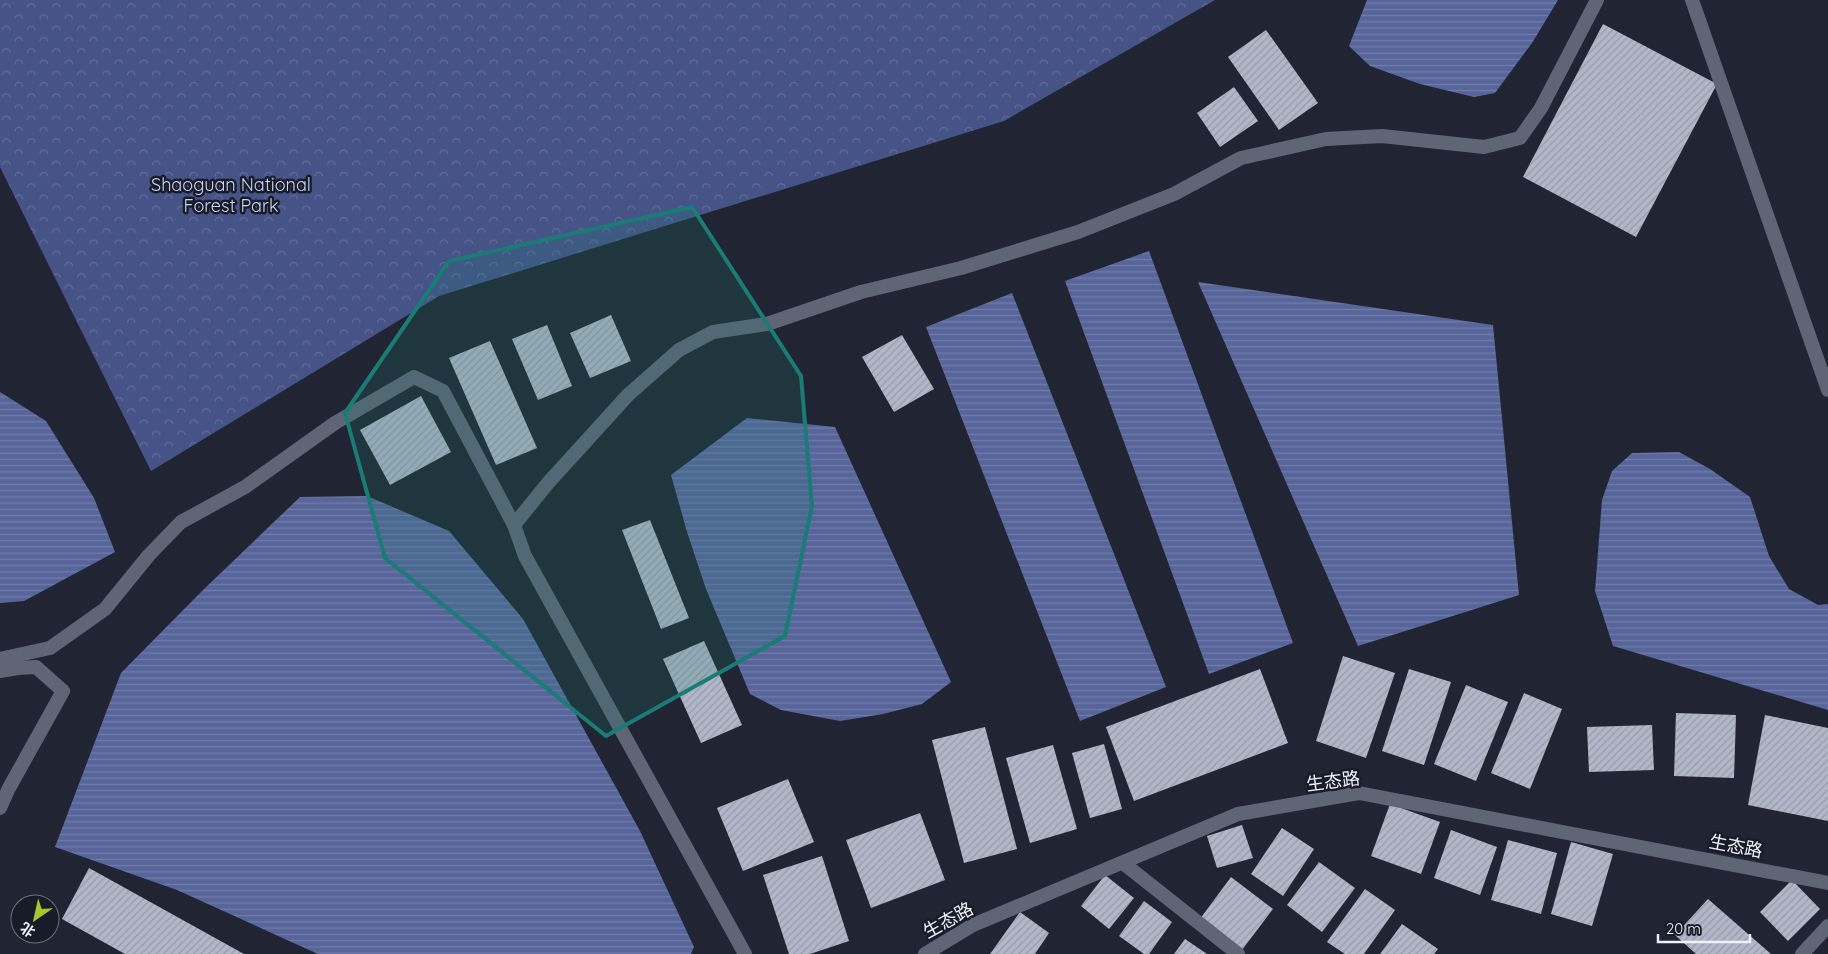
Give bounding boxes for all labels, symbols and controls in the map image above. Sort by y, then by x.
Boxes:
park label: Shaoguan National Forest Park [151,173,311,217]
street label: 生态路 [1305,766,1361,796]
street label: 生态路 [1707,830,1765,862]
north arrow [10,894,60,944]
street label: 生态路 [919,897,977,943]
scale bar [1658,912,1750,944]
text: 北 [17,918,39,941]
text: 20 m [1666,919,1701,938]

